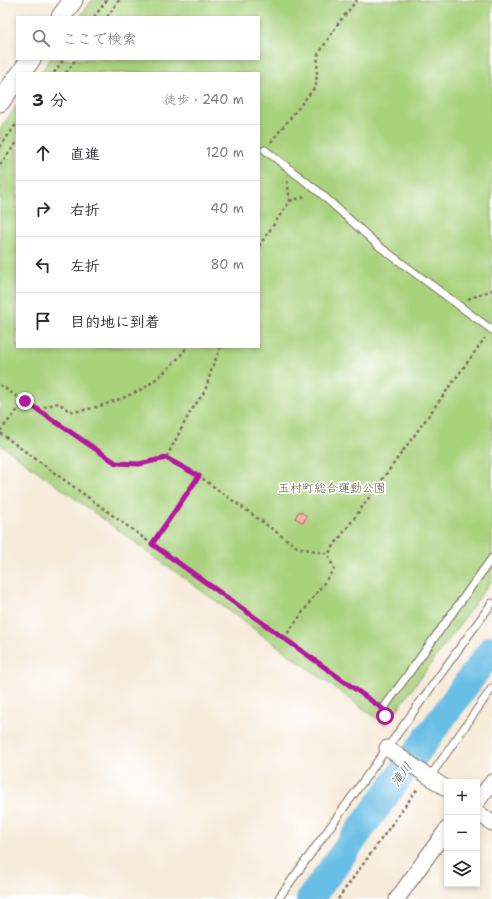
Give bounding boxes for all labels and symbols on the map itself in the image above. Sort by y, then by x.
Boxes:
route end [16,392,34,410]
park label: 玉村町総合運動公園 [278,480,386,496]
route start [376,707,394,725]
water label: 滝川 [387,759,416,790]

